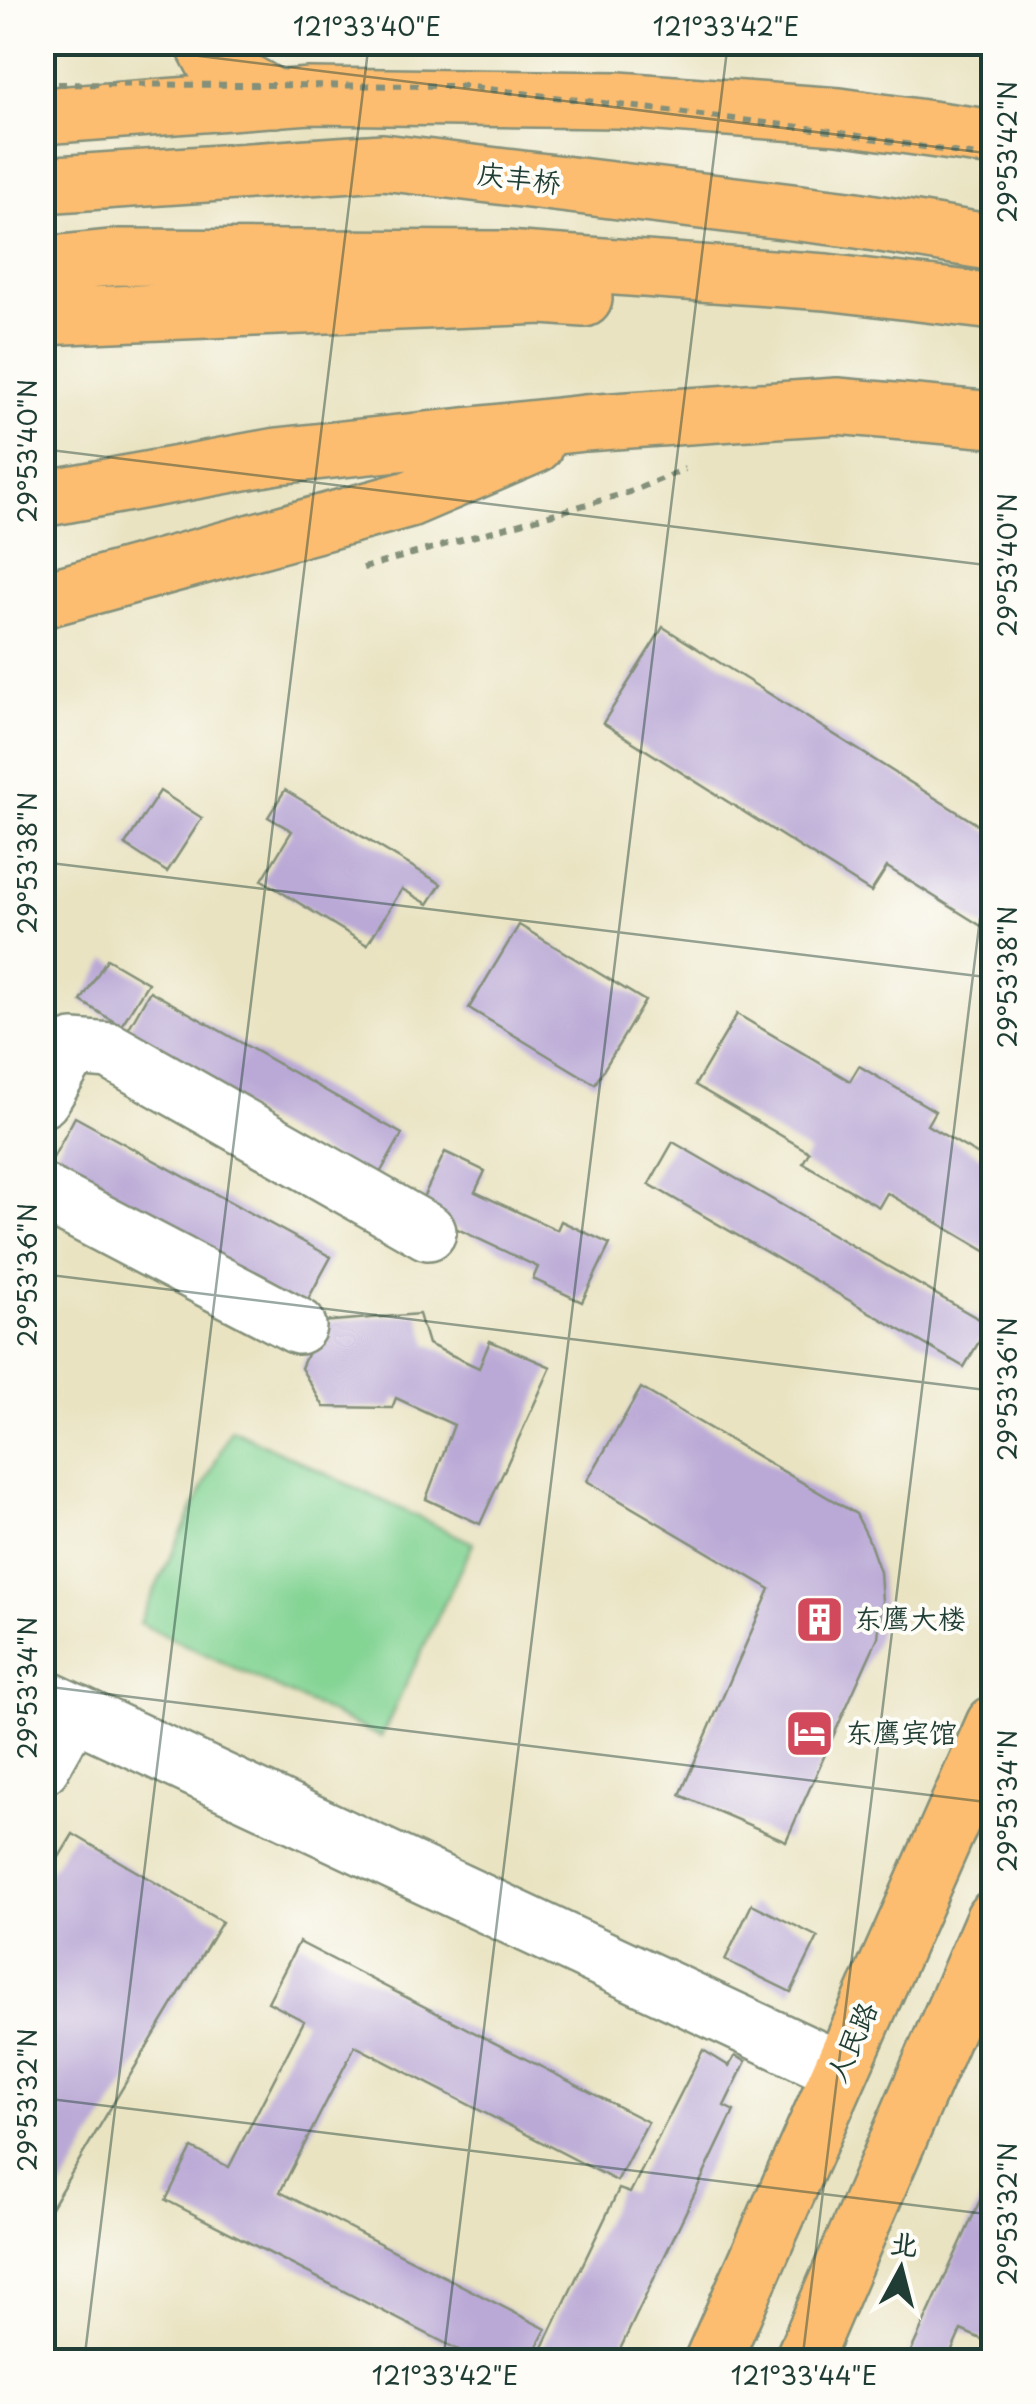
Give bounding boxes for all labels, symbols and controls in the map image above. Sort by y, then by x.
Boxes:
text: 121°33'40"E [293,7,441,45]
text: 121°33'42"E [653,7,799,45]
text: 29°53'42"N [988,81,1026,223]
street label: 庆丰桥 [475,150,563,203]
text: 29°53'40"N [8,379,46,523]
text: 29°53'40"N [988,493,1026,637]
text: 29°53'38"N [8,792,46,934]
text: 29°53'38"N [988,906,1026,1048]
text: 29°53'36"N [8,1203,46,1347]
text: 29°53'36"N [988,1317,1026,1461]
building icon: 东鹰大楼 [793,1593,845,1645]
place label: 东鹰大楼 [854,1596,966,1639]
text: 29°53'34"N [8,1616,46,1760]
hotel icon: 东鹰宾馆 [784,1707,836,1759]
place label: 东鹰宾馆 [845,1710,957,1753]
text: 29°53'34"N [988,1729,1026,1873]
street label: 人民路 [814,1994,887,2089]
text: 29°53'32"N [8,2028,46,2172]
text: 29°53'32"N [988,2142,1026,2286]
north arrow [851,2219,951,2319]
text: 北 [888,2220,921,2266]
text: 121°33'42"E [372,2356,518,2394]
text: 121°33'44"E [731,2356,877,2394]

